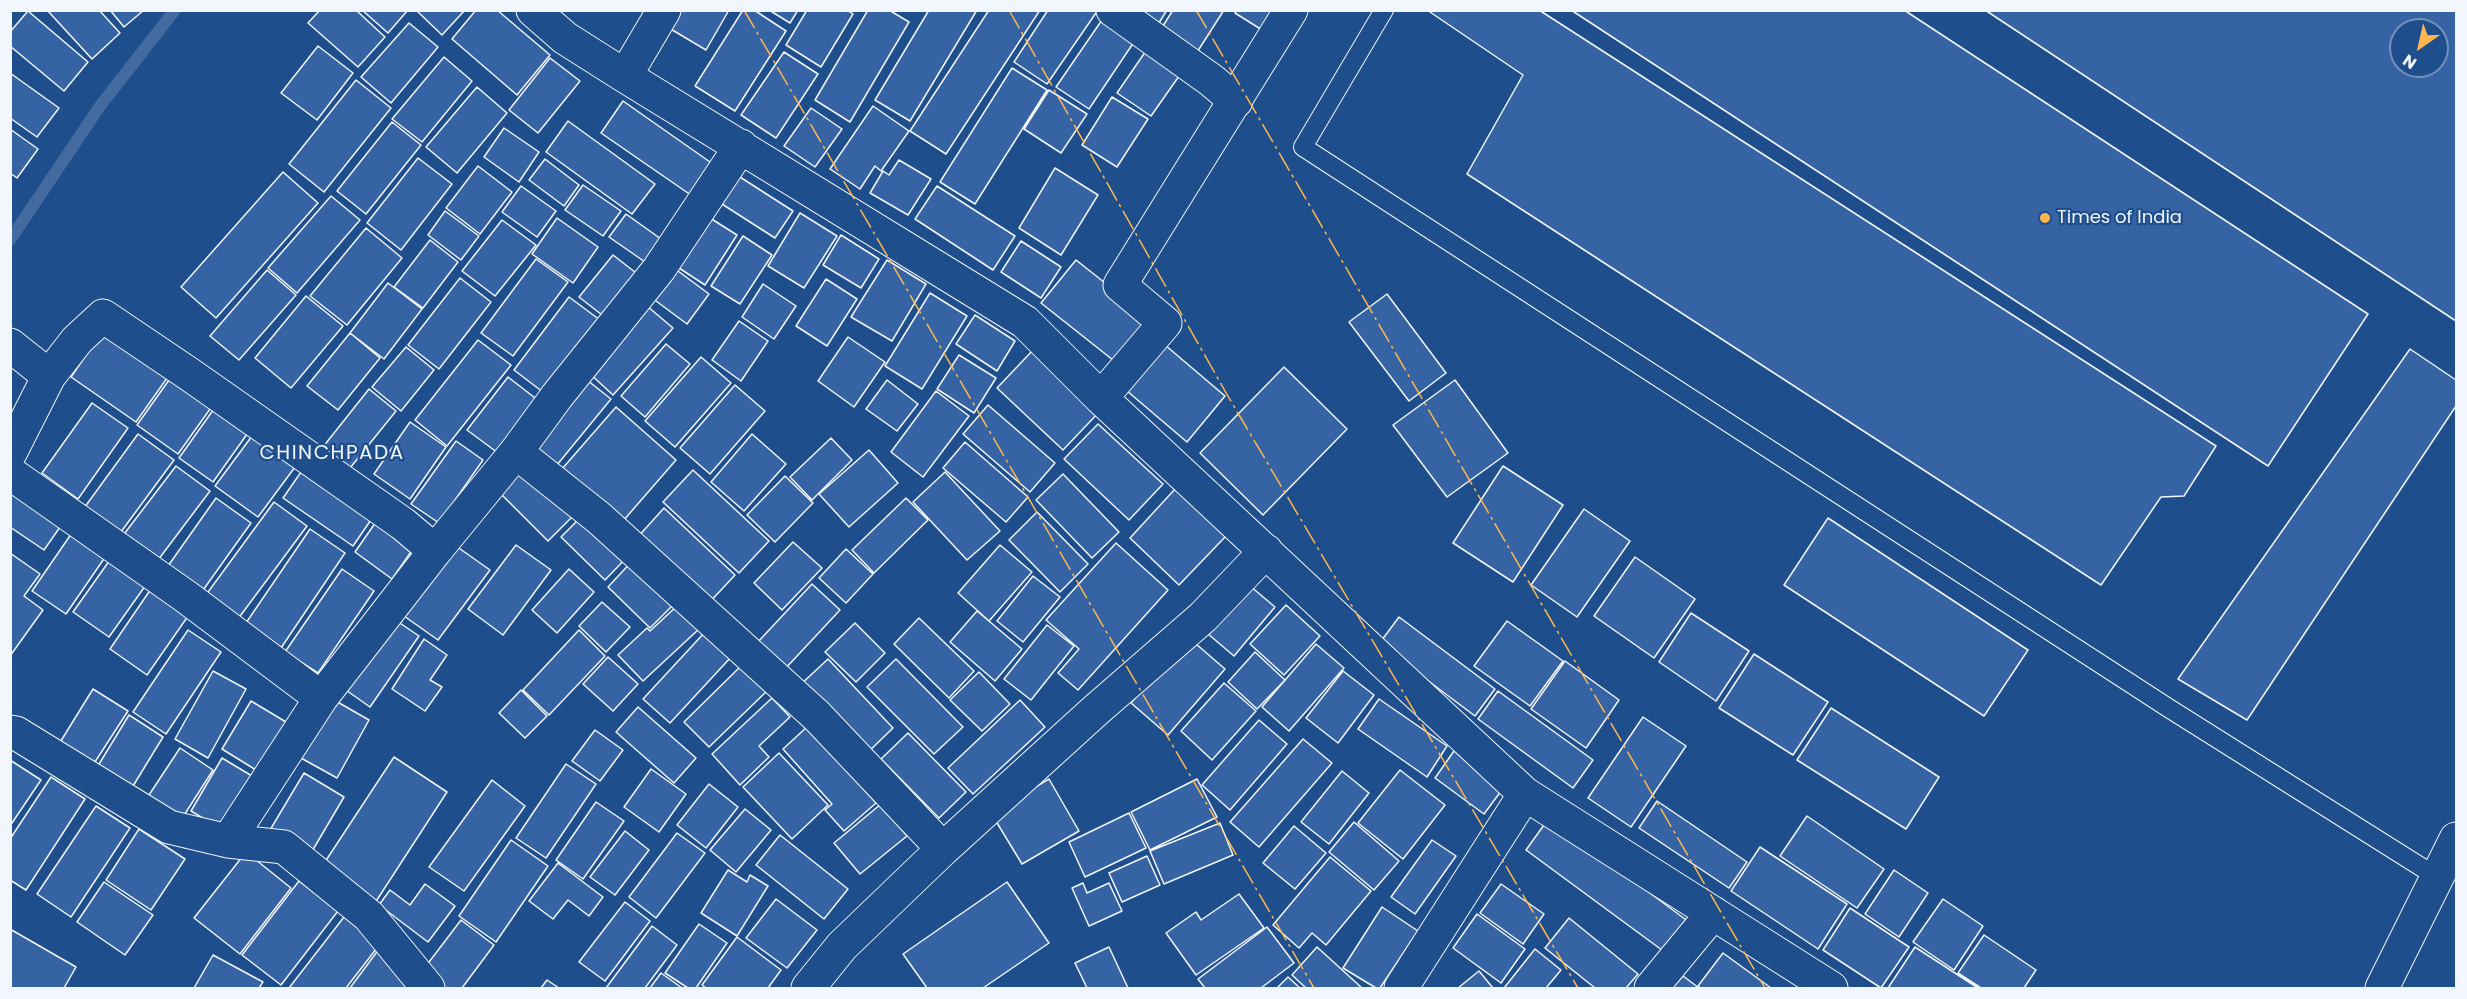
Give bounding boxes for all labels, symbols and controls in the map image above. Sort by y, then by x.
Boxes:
north arrow [2389,18,2449,78]
text: N [2398,49,2421,75]
place label: Times of India [2057,207,2182,229]
marker: Times of India [2038,211,2052,225]
district label: CHINCHPADA [259,442,405,466]

